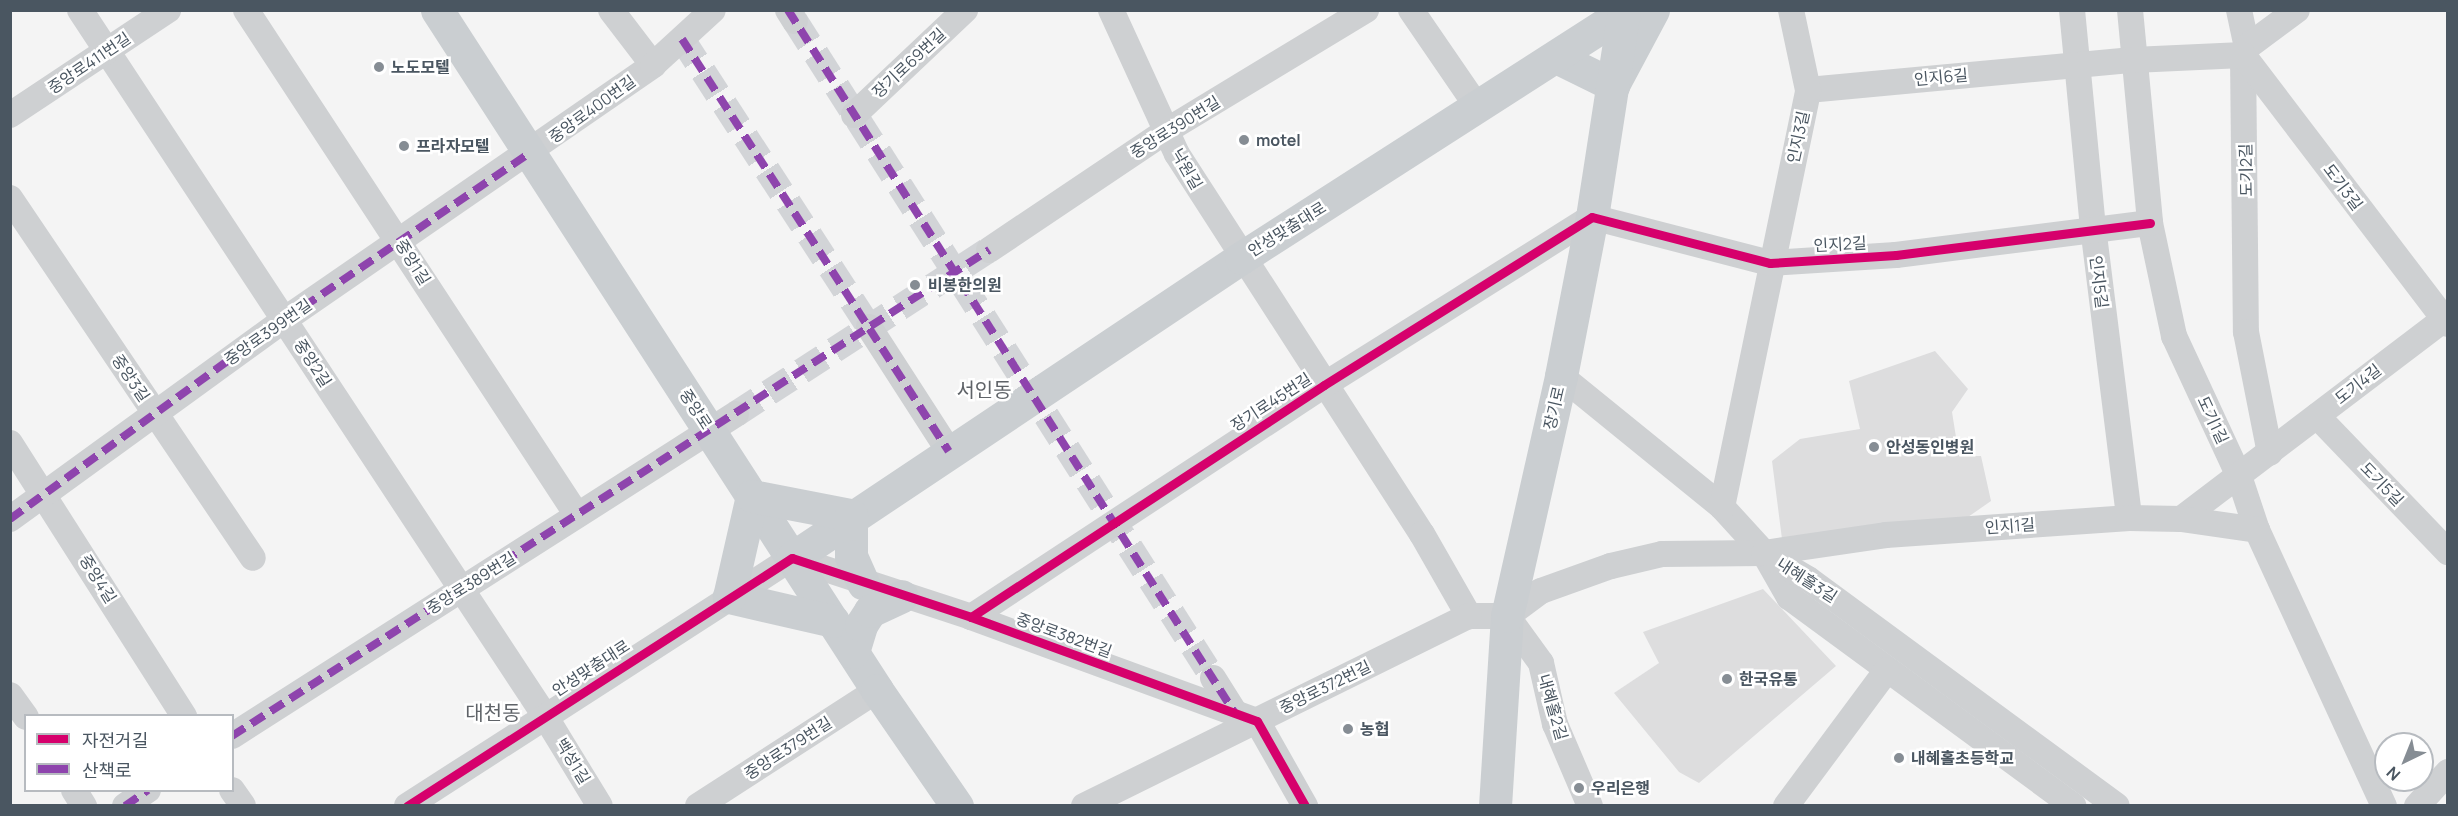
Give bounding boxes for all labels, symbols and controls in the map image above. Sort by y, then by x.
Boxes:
street label: 장기로69번길 [868,24,950,102]
street label: 중앙로411번길 [44,28,134,98]
place label: 노도모텔 [391,57,450,77]
marker: 노도모텔 [372,60,386,74]
street label: 인지6길 [1913,65,1969,89]
street label: 중앙로400번길 [545,71,639,147]
street label: 중앙로390번길 [1127,92,1223,162]
street label: 인지3길 [1783,109,1813,165]
place label: motel [1256,130,1301,150]
marker: motel [1237,133,1251,147]
place label: 프라자모텔 [416,136,490,156]
marker: 프라자모텔 [397,139,411,153]
street label: 도기2길 [2236,143,2256,197]
street label: 낙원길 [1168,145,1206,193]
street label: 도기3길 [2319,160,2367,214]
street label: 안성맞춤대로 [1244,197,1330,261]
street label: 인지2길 [1813,233,1867,255]
street label: 중앙1길 [392,236,434,288]
street label: 인지5길 [2086,254,2112,310]
place label: 비봉한의원 [928,275,1002,295]
marker: 비봉한의원 [906,276,924,294]
street label: 중앙로399번길 [221,295,315,369]
street label: 중앙2길 [290,335,336,391]
street label: 중앙3길 [108,351,154,405]
street label: 도기4길 [2331,360,2385,408]
street label: 장기로45번길 [1227,369,1315,435]
district label: 서인동 [956,377,1012,401]
street label: 장기로 [1540,384,1568,432]
street label: 중앙로 [676,385,716,433]
street label: 도기1길 [2194,393,2232,447]
place label: 안성동인병원 [1886,437,1974,457]
marker: 안성동인병원 [1867,440,1881,454]
street label: 도기5길 [2357,458,2407,510]
street label: 인지1길 [1984,515,2036,537]
street label: 중앙로389번길 [423,548,519,618]
street label: 중앙4길 [76,551,120,607]
street label: 내혜홀3길 [1773,554,1841,606]
street label: 중앙로382번길 [1013,609,1115,661]
street label: 안성맞춤대로 [549,636,633,700]
street label: 중앙로372번길 [1276,657,1374,717]
place label: 한국유통 [1739,669,1798,689]
street label: 내혜홀2길 [1534,672,1572,742]
marker: 한국유통 [1720,672,1734,686]
district label: 대천동 [465,700,521,724]
street label: 중앙로379번길 [741,713,835,783]
legend [24,714,234,792]
place label: 농협 [1360,719,1389,739]
marker: 농협 [1341,722,1355,736]
text: 자전거길 [82,728,148,752]
north arrow [2374,732,2434,792]
street label: 백성1길 [552,734,594,788]
place label: 내혜홀초등학교 [1911,748,2014,768]
marker: 내혜홀초등학교 [1892,751,1906,765]
text: 산책로 [82,758,132,782]
text: N [2381,762,2405,786]
place label: 우리은행 [1591,778,1650,798]
marker: 우리은행 [1572,781,1586,795]

